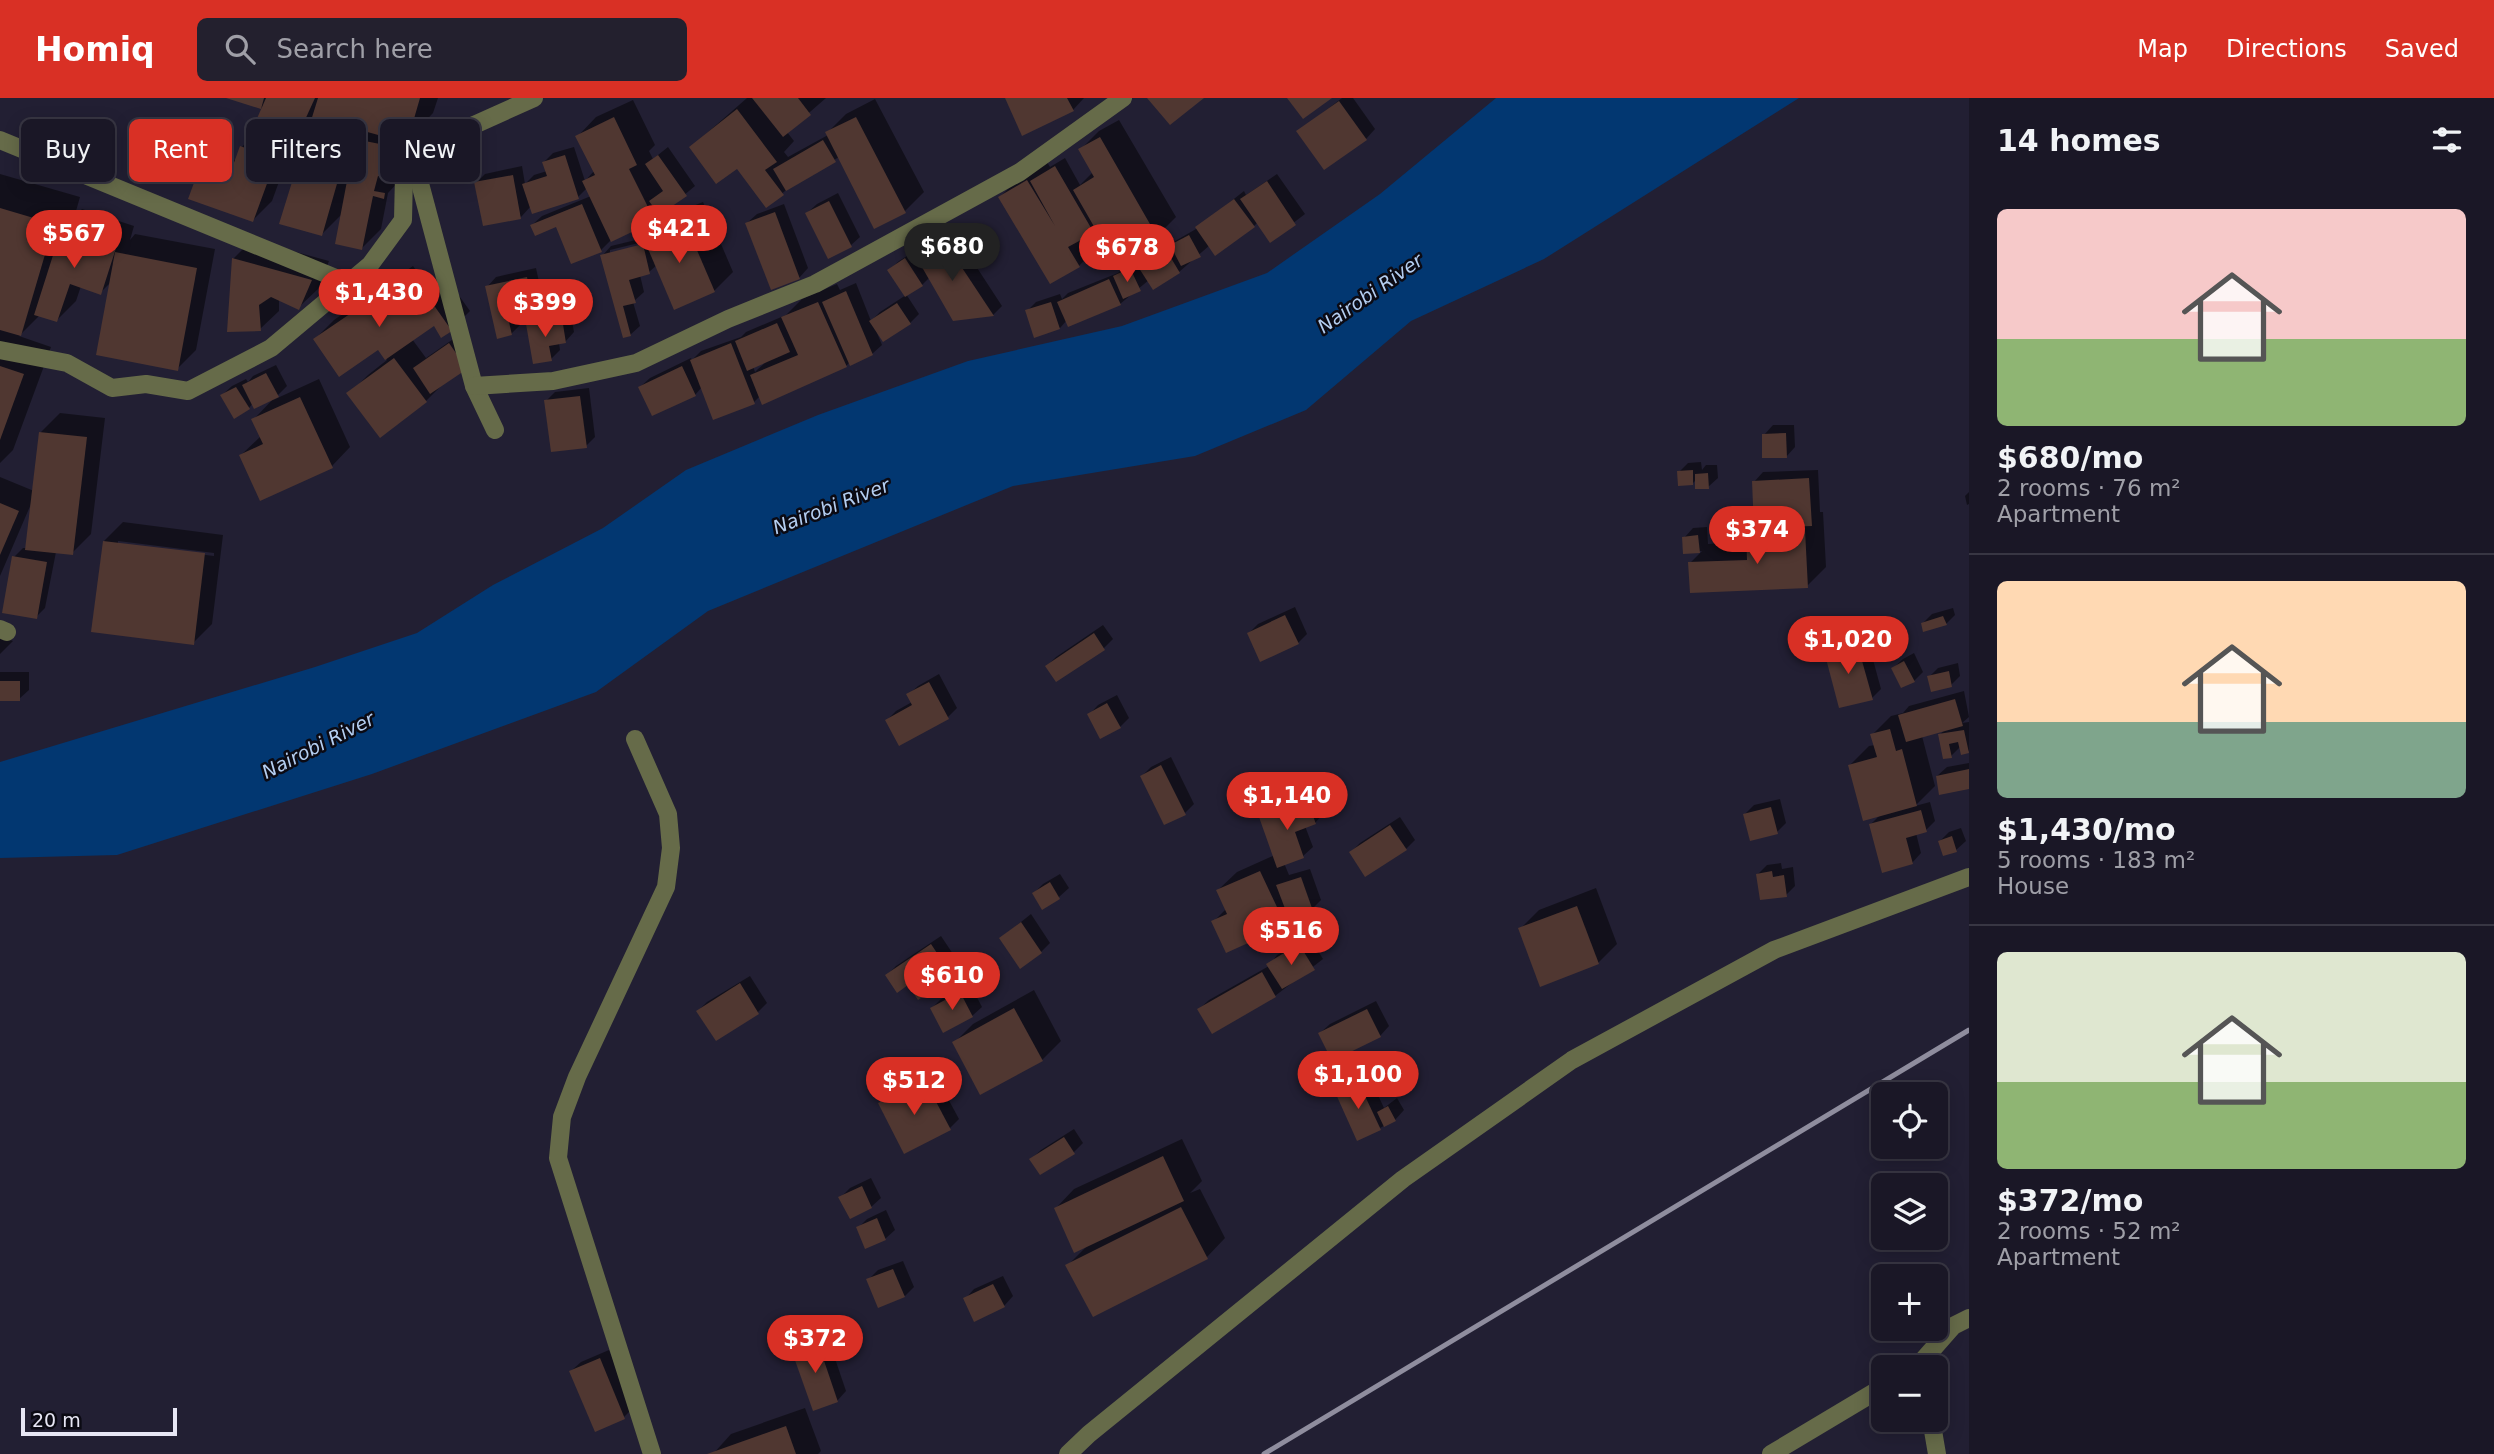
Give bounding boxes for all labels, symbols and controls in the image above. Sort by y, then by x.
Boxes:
search box [197,18,687,81]
text: Homiq [35,30,155,69]
icon: search [221,30,259,68]
text: Search here [277,34,433,64]
text: Map [2137,35,2188,63]
text: Directions [2226,35,2347,63]
text: Saved [2385,35,2459,63]
chip: Buy [21,119,115,182]
chip: Rent [129,119,232,182]
chip: Filters [246,119,366,182]
chip: New [380,119,480,182]
icon: filters [2428,121,2466,159]
text: 14 homes [1997,123,2161,158]
pin: $421 [638,206,720,265]
pin: $567 [33,211,115,270]
text: $421 [647,215,711,241]
text: $567 [42,220,106,246]
pin: $680 [911,223,993,283]
pin: $678 [1086,225,1168,284]
text: $680 [920,233,984,259]
text: $678 [1095,234,1159,260]
water label: Nairobi River [1313,248,1428,337]
icon: home [2169,254,2295,380]
pin: $1,430 [322,270,436,329]
text: $1,430 [335,279,423,305]
pin: $399 [504,280,586,339]
text: $399 [513,289,577,315]
text: $680/mo [1997,440,2143,475]
water label: Nairobi River [770,473,894,538]
text: 2 rooms · 76 m² [1997,475,2181,501]
text: Apartment [1997,501,2120,527]
pin: $374 [1716,506,1798,566]
text: $374 [1725,516,1789,542]
pin: $1,020 [1791,616,1905,676]
text: $1,020 [1804,626,1892,652]
icon: home [2169,626,2295,752]
water label: Nairobi River [258,707,379,783]
pin: $1,140 [1230,772,1344,832]
text: $1,140 [1243,782,1331,808]
text: $1,430/mo [1997,812,2176,847]
text: 5 rooms · 183 m² [1997,847,2195,873]
text: House [1997,873,2069,899]
pin: $516 [1250,908,1332,967]
text: $516 [1259,917,1323,943]
pin: $610 [911,953,993,1012]
text: $610 [920,962,984,988]
icon: home [2169,997,2295,1123]
pin: $1,100 [1301,1052,1415,1111]
pin: $512 [873,1058,955,1117]
text: $1,100 [1314,1061,1402,1087]
text: $512 [882,1067,946,1093]
map controls [1871,1082,1948,1432]
button: locate [1871,1082,1948,1159]
button: layers [1871,1173,1948,1250]
text: $372/mo [1997,1183,2143,1218]
text: 2 rooms · 52 m² [1997,1218,2181,1244]
text: Apartment [1997,1244,2120,1270]
button: + [1871,1264,1948,1341]
pin: $372 [774,1316,856,1375]
text: $372 [783,1325,847,1351]
button: − [1871,1355,1948,1432]
scale bar [21,1405,177,1437]
text: 20 m [32,1409,81,1431]

